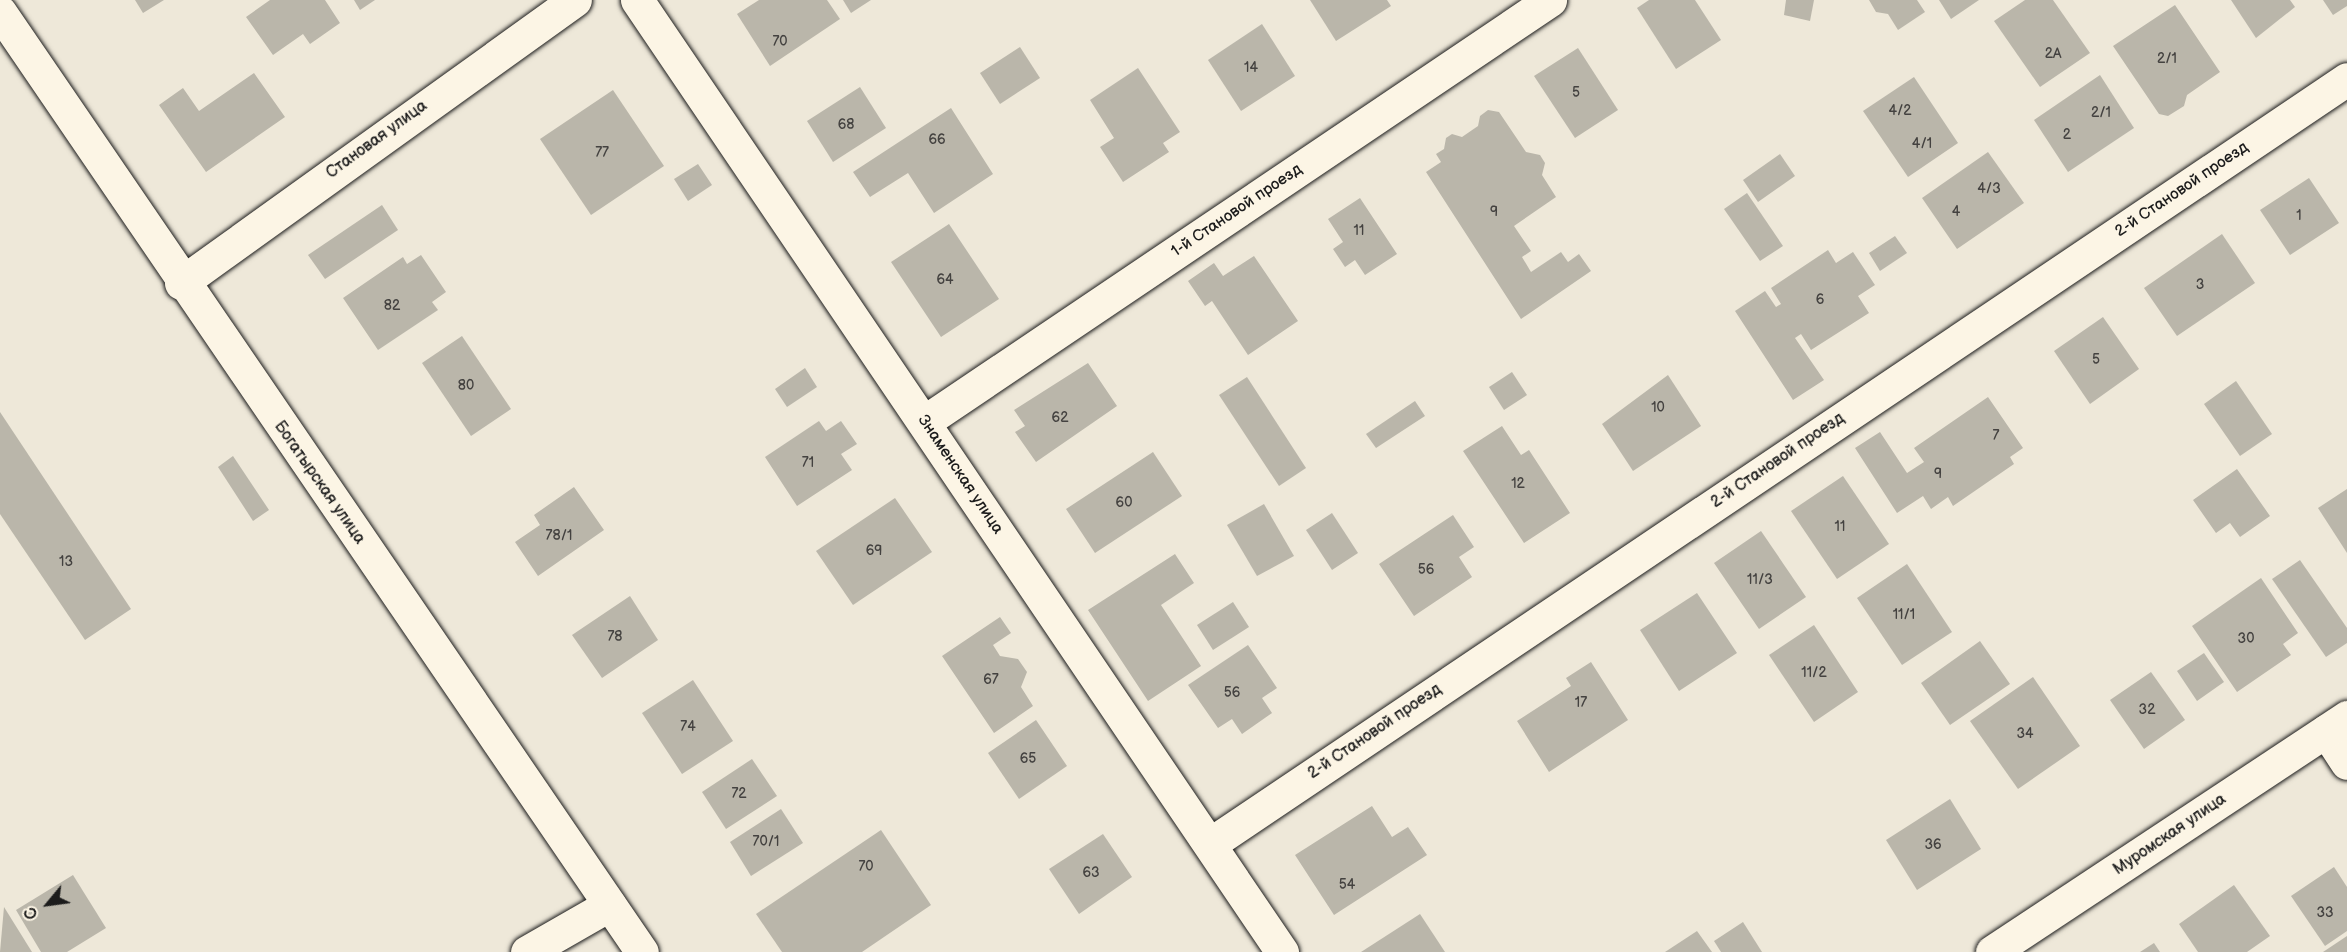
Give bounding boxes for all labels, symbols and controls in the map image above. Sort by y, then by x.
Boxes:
house number: 70 [772,34,788,50]
house number: 2А [2045,46,2061,62]
house number: 2/1 [2157,51,2177,67]
house number: 14 [1244,60,1258,76]
house number: 5 [1572,85,1580,101]
street label: Становая улица [323,97,431,183]
house number: 4/2 [1888,103,1912,119]
house number: 2/1 [2091,105,2111,121]
house number: 68 [838,117,854,133]
house number: 2 [2063,127,2071,143]
house number: 66 [928,132,946,148]
house number: 4/1 [1912,136,1932,152]
street label: 2-й Становой проезд [2112,138,2252,242]
house number: 77 [595,145,609,161]
street label: 1-й Становой проезд [1168,160,1306,262]
house number: 4/3 [1977,181,2001,197]
house number: 9 [1490,204,1498,220]
house number: 4 [1952,204,1960,220]
house number: 1 [2296,208,2302,224]
house number: 11 [1354,223,1364,239]
house number: 64 [936,272,954,288]
house number: 3 [2196,277,2204,293]
house number: 6 [1816,292,1824,308]
house number: 82 [384,298,400,314]
house number: 5 [2092,352,2100,368]
house number: 80 [458,378,474,394]
house number: 10 [1651,400,1665,416]
street label: 2-й Становой проезд [1708,409,1848,513]
house number: 62 [1052,410,1068,426]
street label: Знаменская улица [913,412,1007,538]
street label: Богатырская улица [269,418,369,548]
house number: 7 [1993,428,1999,444]
house number: 71 [802,455,814,471]
house number: 9 [1934,466,1942,482]
house number: 12 [1511,476,1525,492]
house number: 60 [1116,495,1132,511]
house number: 11 [1835,519,1845,535]
house number: 78/1 [546,528,572,544]
house number: 69 [866,543,882,559]
house number: 13 [59,554,73,570]
house number: 56 [1418,562,1434,578]
house number: 11/3 [1747,572,1773,588]
house number: 11/1 [1893,607,1915,623]
house number: 78 [607,629,623,645]
house number: 30 [2238,631,2254,647]
house number: 11/2 [1801,665,1827,681]
house number: 67 [983,672,999,688]
street label: 2-й Становой проезд [1305,680,1445,784]
house number: 56 [1224,685,1240,701]
house number: 17 [1575,695,1587,711]
house number: 32 [2139,702,2155,718]
house number: 74 [680,719,696,735]
house number: 34 [2016,726,2034,742]
house number: 65 [1020,751,1036,767]
house number: 72 [731,786,747,802]
street label: Муромская улица [2110,790,2230,880]
house number: 70/1 [753,834,779,850]
house number: 36 [1924,837,1942,853]
house number: 70 [858,859,874,875]
house number: 63 [1082,865,1100,881]
north arrow [18,874,78,934]
house number: 54 [1339,877,1355,893]
text: С [21,903,43,922]
house number: 33 [2316,905,2334,921]

